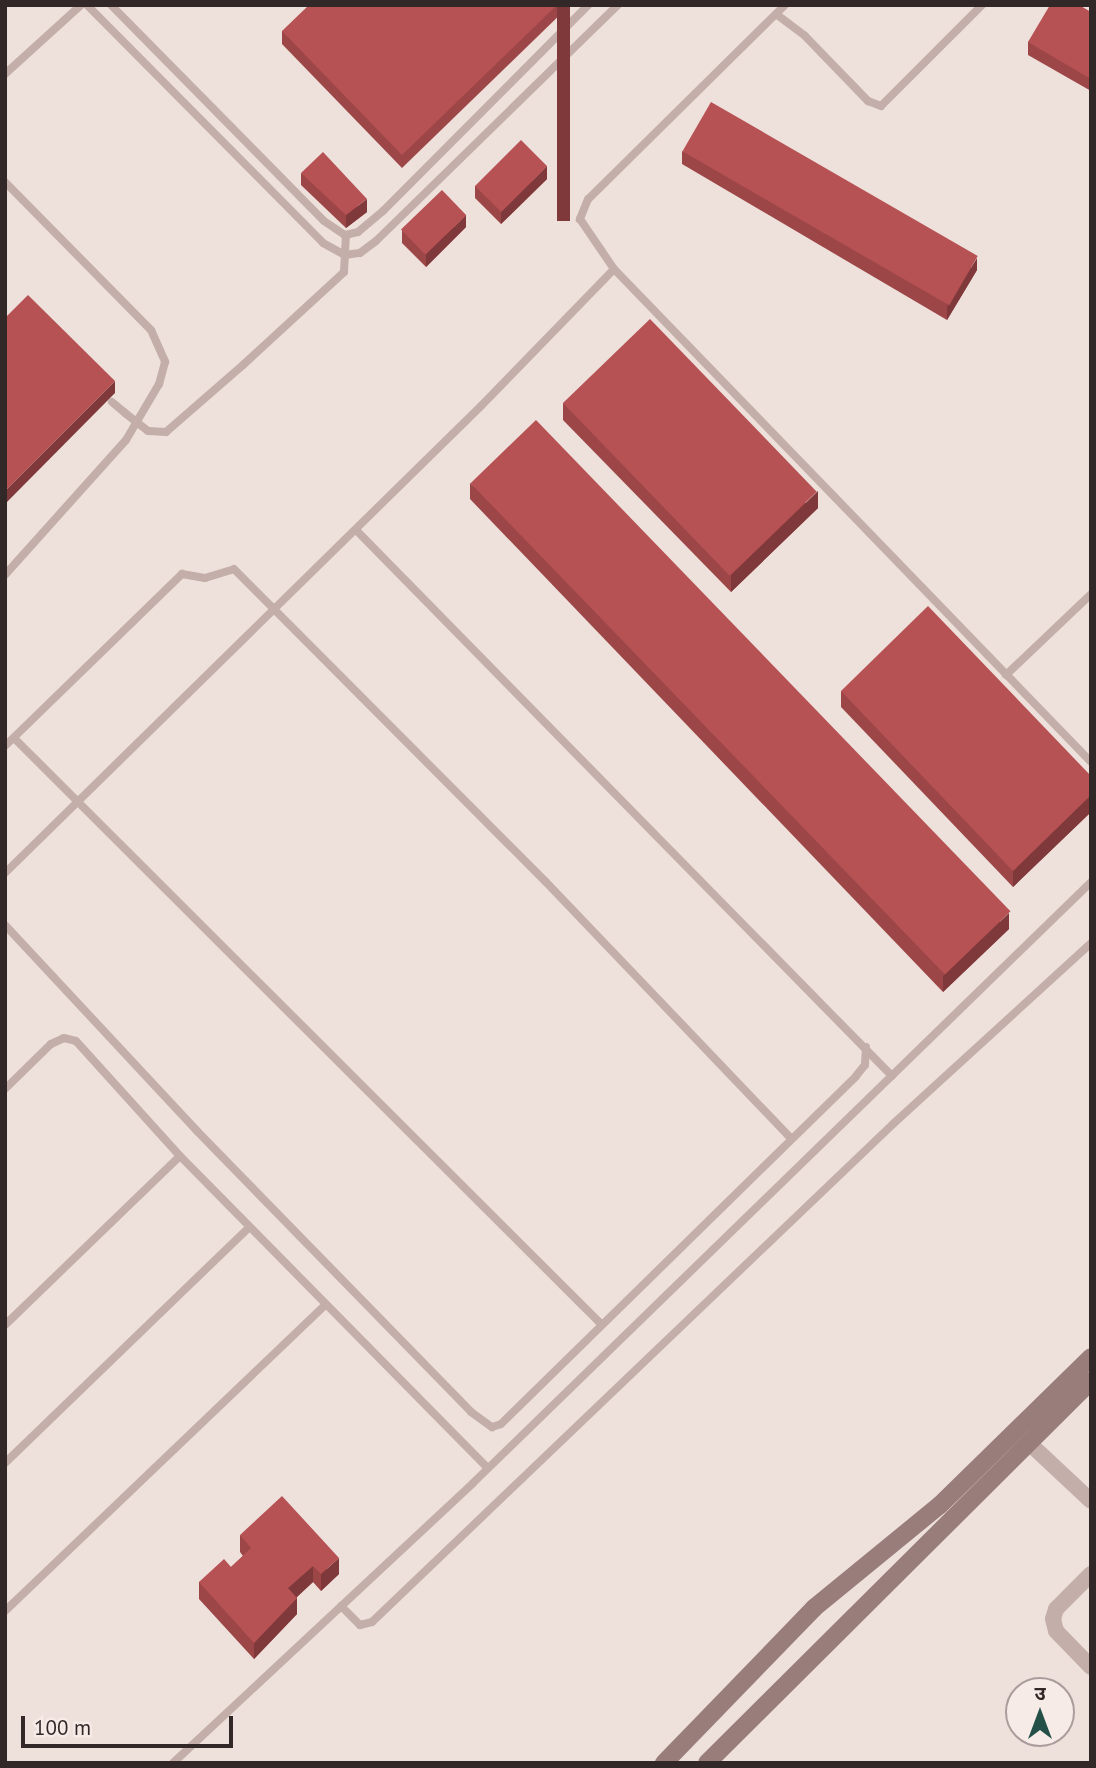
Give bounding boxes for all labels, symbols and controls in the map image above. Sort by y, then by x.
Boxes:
north arrow [1005,1677,1075,1747]
text: उ [1034,1681,1046,1705]
scale bar [24,1702,236,1746]
text: 100 m [34,1714,91,1741]

